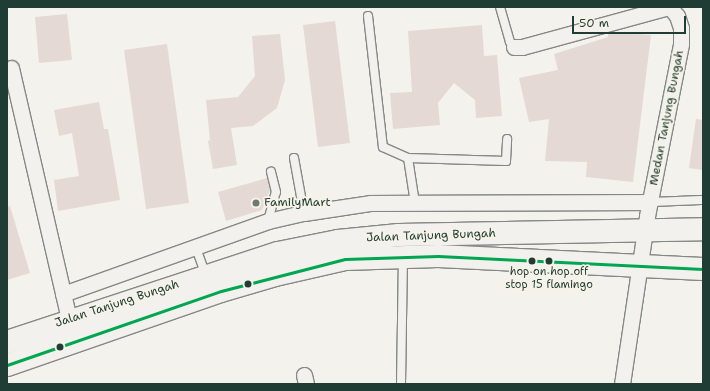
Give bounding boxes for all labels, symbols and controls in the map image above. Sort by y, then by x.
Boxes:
scale bar [574,8,688,34]
text: 50 m [579,15,609,31]
street label: Medan Tanjung Bungah [647,49,687,187]
place label: FamilyMart [264,196,331,210]
marker: FamilyMart [251,198,261,208]
street label: Jalan Tanjung Bungah [366,227,496,245]
unlabelled marker [527,256,537,266]
marker: hop on hop off stop 15 flamingo [544,256,554,266]
place label: hop on hop off stop 15 flamingo [505,266,593,292]
street label: Jalan Tanjung Bungah [53,277,181,331]
unlabelled marker [243,279,253,289]
unlabelled marker [55,342,65,352]

